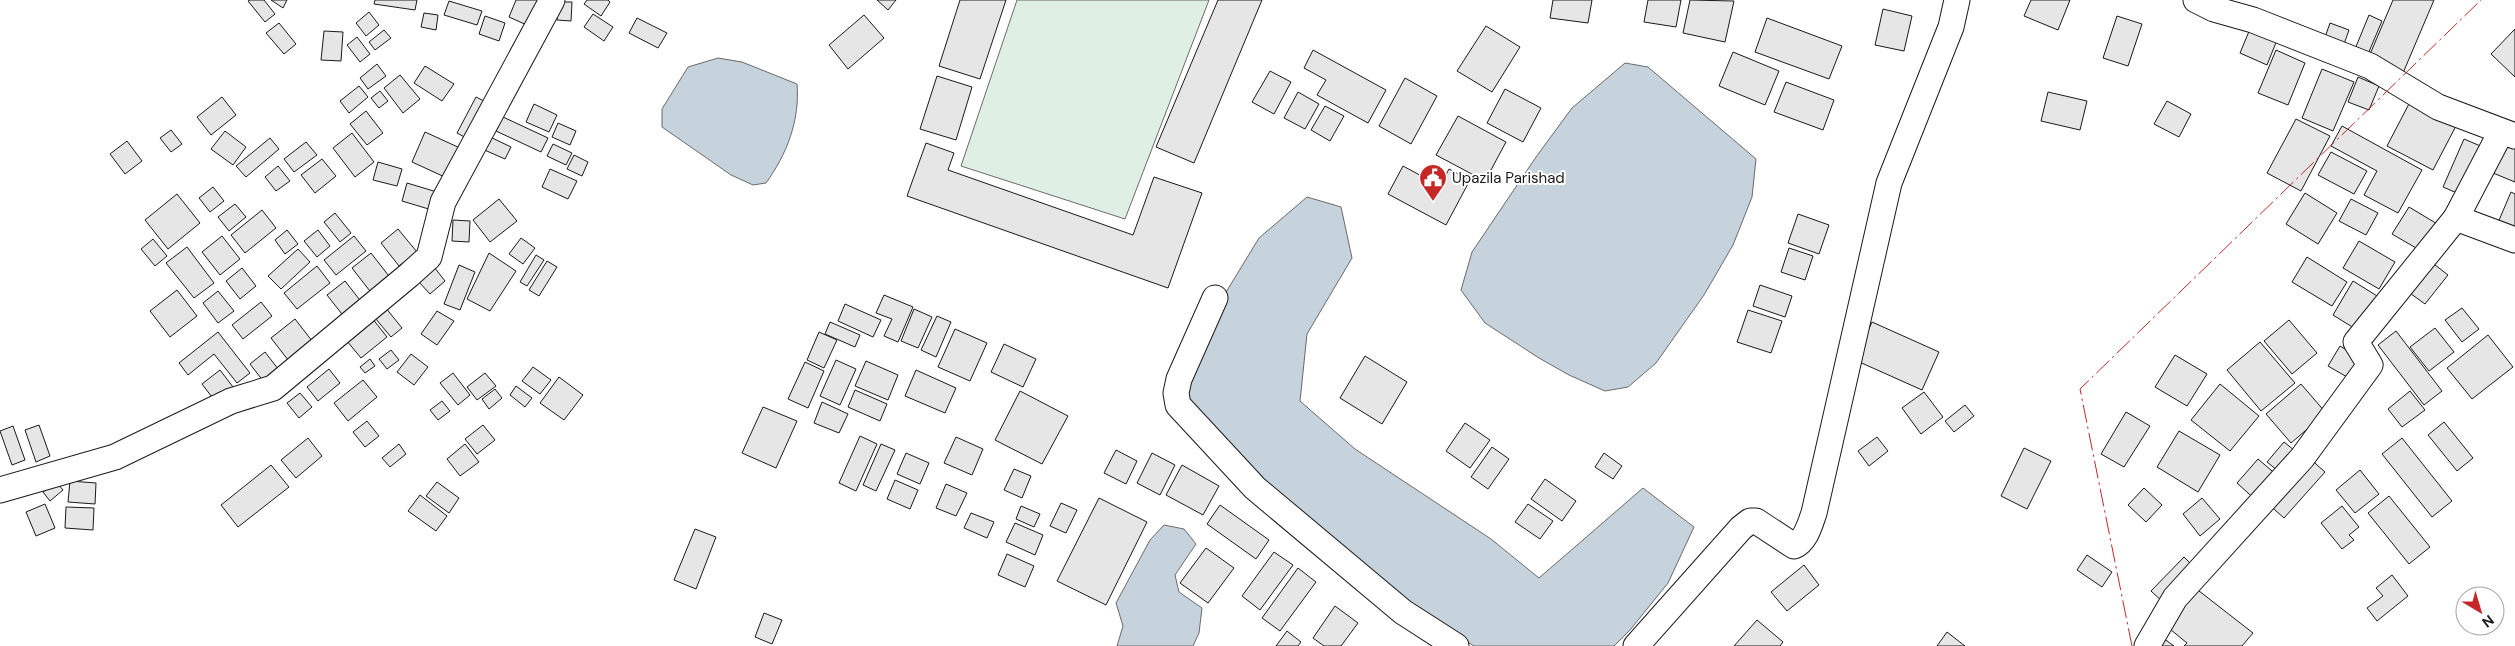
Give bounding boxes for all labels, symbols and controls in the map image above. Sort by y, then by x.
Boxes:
public building icon: Upazila Parishad [1418,163,1448,202]
place label: Upazila Parishad [1452,168,1565,188]
north arrow [2455,586,2505,636]
text: N [2478,611,2498,631]

